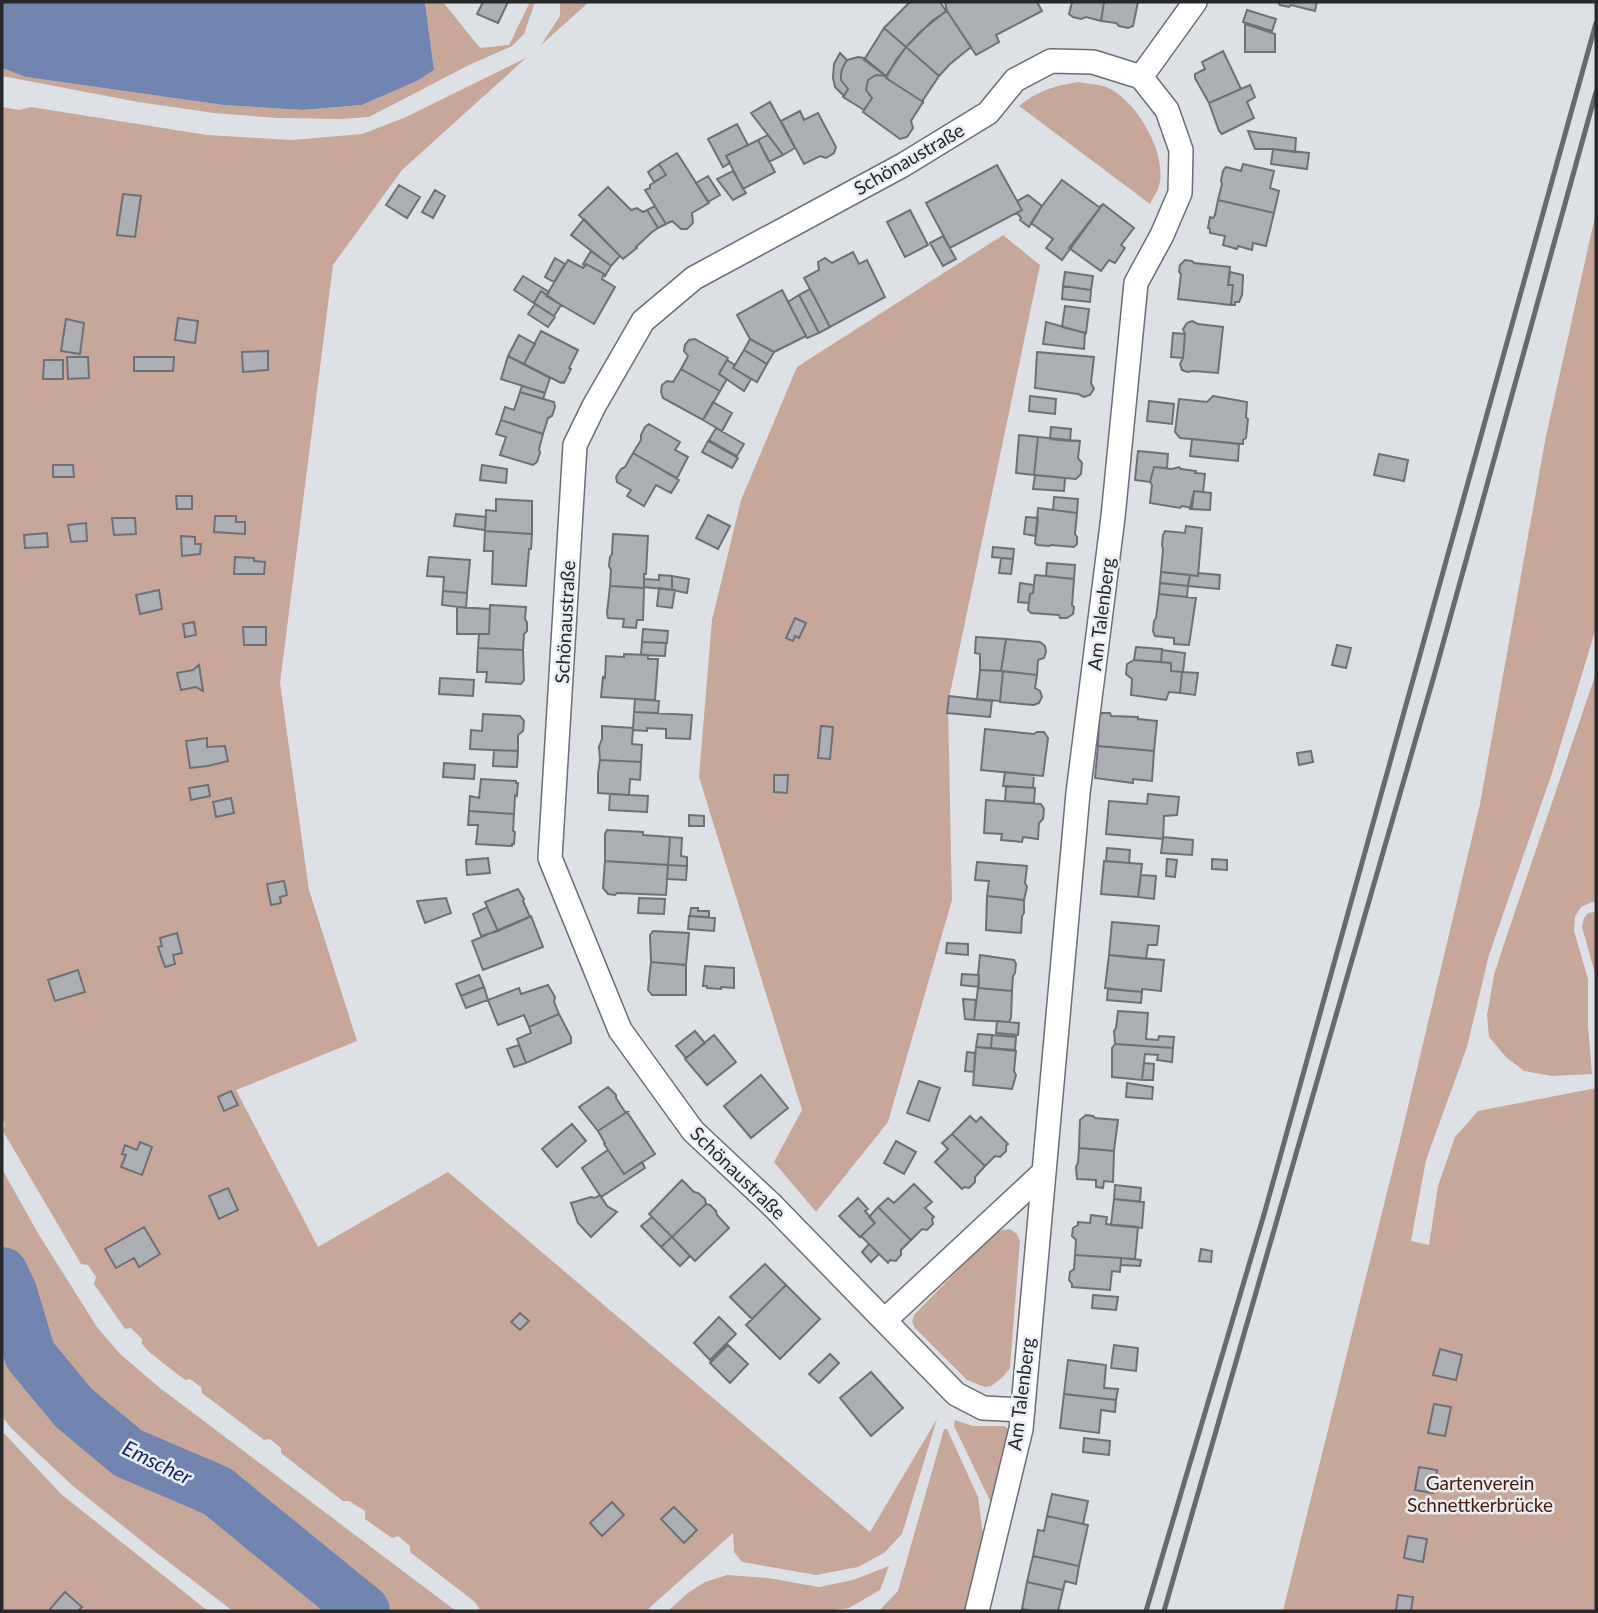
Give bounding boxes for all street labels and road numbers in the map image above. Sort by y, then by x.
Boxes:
street label: Schönaustraße [849,118,968,199]
street label: Am Talenberg [1082,556,1119,672]
street label: Schönaustraße [550,560,579,684]
street label: Schönaustraße [686,1121,791,1224]
street label: Am Talenberg [1002,1336,1039,1452]

